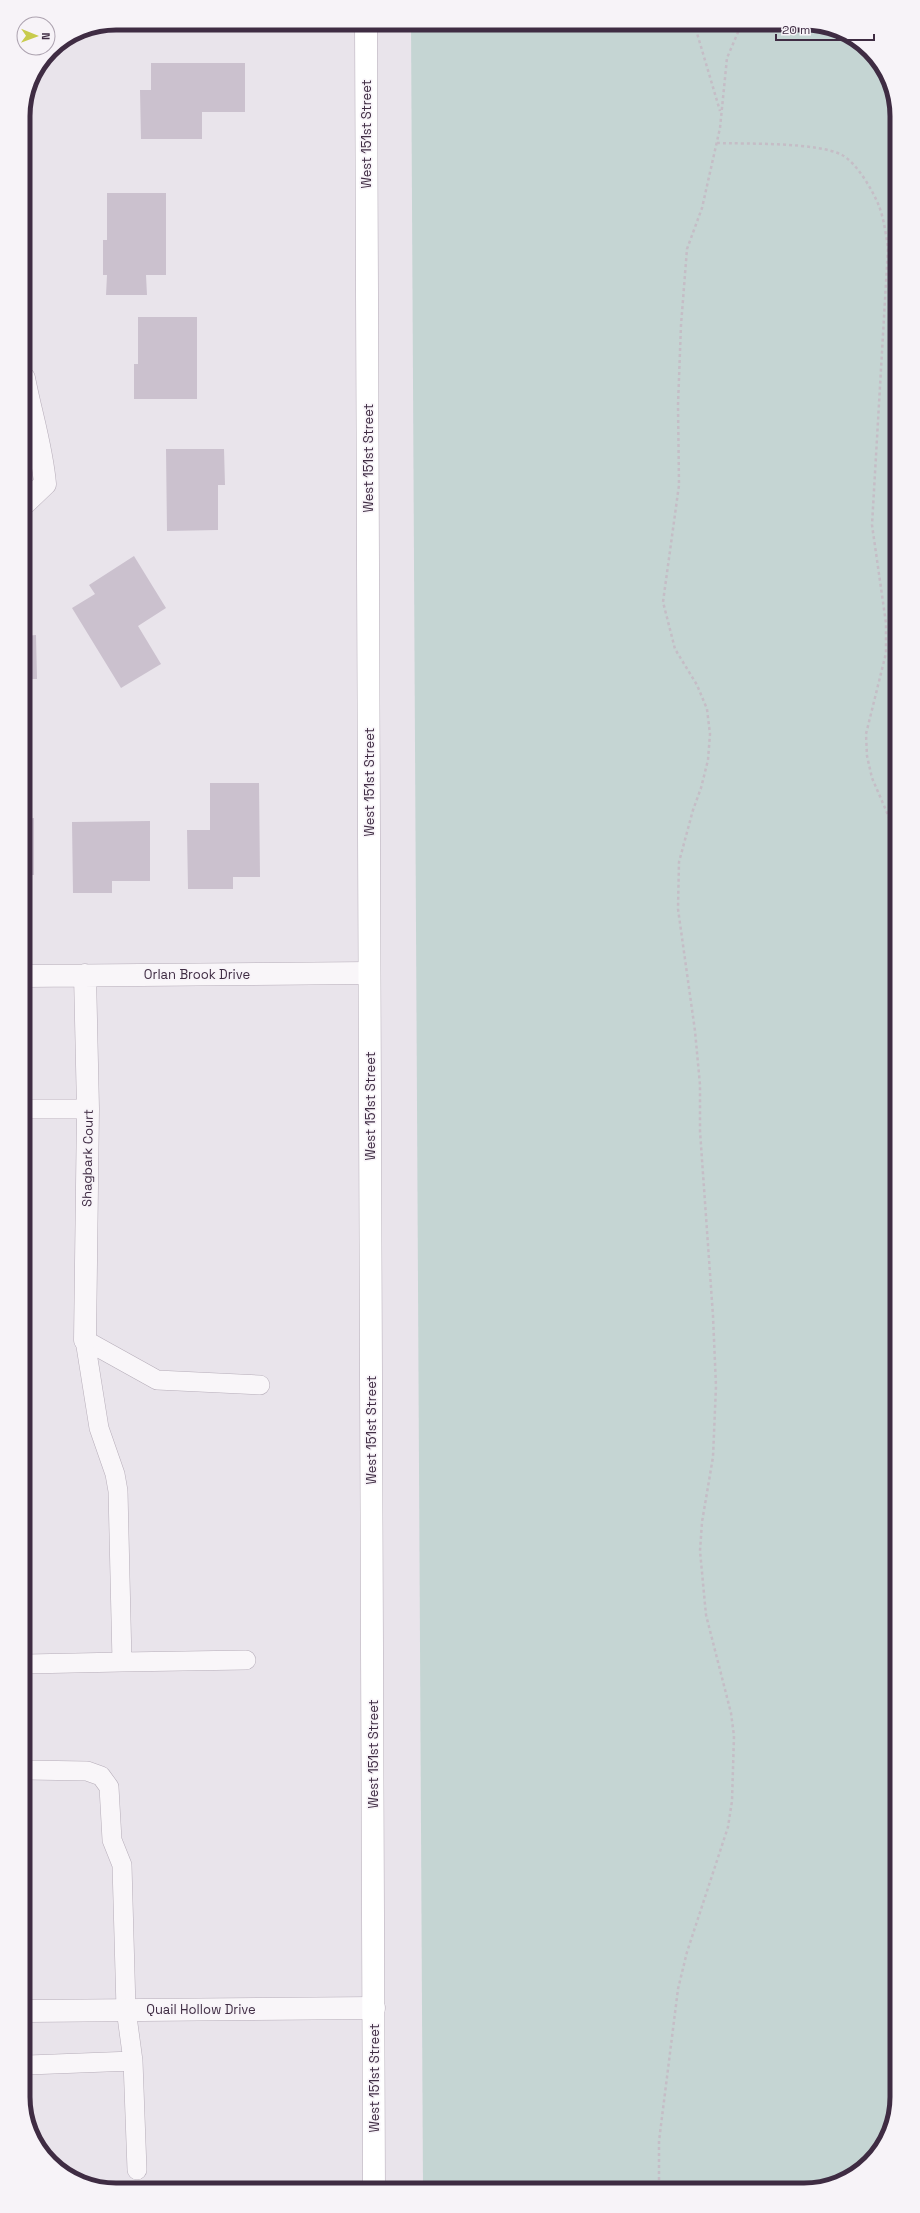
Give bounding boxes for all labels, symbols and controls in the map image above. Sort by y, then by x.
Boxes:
north arrow [16,16,56,56]
scale bar [776,16,874,42]
text: 20 m [782,22,810,38]
text: N [39,32,53,40]
street label: West 151st Street [358,79,375,189]
street label: West 151st Street [360,403,377,513]
street label: West 151st Street [361,727,378,837]
street label: Orlan Brook Drive [144,966,250,983]
street label: West 151st Street [362,1051,379,1161]
street label: Shagbark Court [78,1109,97,1207]
street label: West 151st Street [363,1375,380,1485]
street label: West 151st Street [365,1699,382,1809]
street label: Quail Hollow Drive [146,2001,256,2018]
street label: West 151st Street [366,2023,383,2133]

